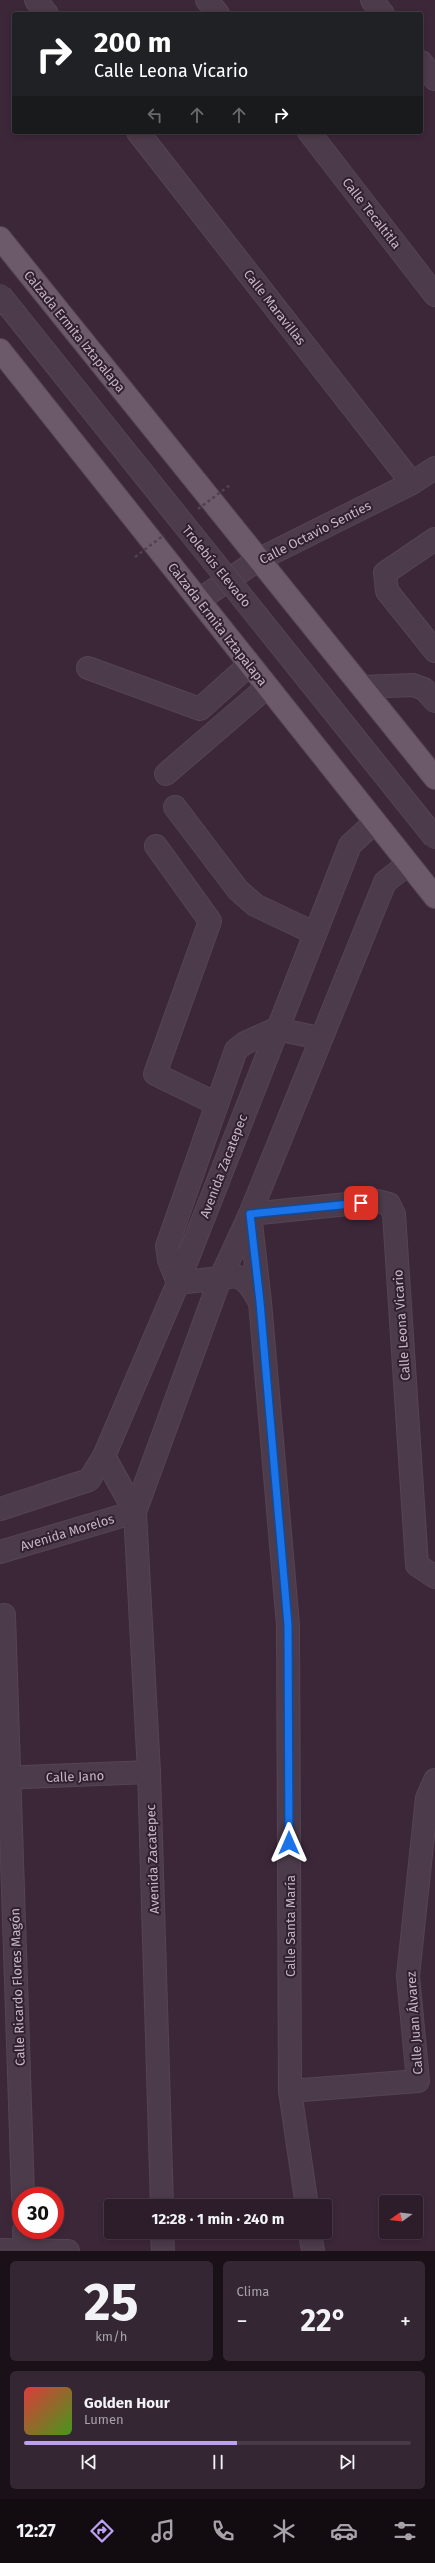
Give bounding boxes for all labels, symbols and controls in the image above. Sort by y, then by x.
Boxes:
text: 200 m [94,26,172,59]
icon: right [28,28,80,80]
text: Calle Leona Vicario [94,60,248,82]
icon: left [144,104,166,126]
icon: ahead [186,104,208,126]
icon: ahead [228,104,250,126]
icon: right [270,104,292,126]
street label: Calle Tecaltitla [339,175,404,252]
street label: Calle Maravillas [241,267,309,348]
street label: Calzada Ermita Iztapalapa [21,268,128,395]
street label: Calle Octavio Senties [257,498,374,567]
street label: Trolebús Elevado [179,523,254,610]
street label: Calzada Ermita Iztapalapa [165,560,270,689]
street label: Avenida Zacatepec [197,1112,250,1220]
pin [344,1186,378,1220]
icon: arrive [350,1192,372,1214]
street label: Calle Leona Vicario [390,1269,413,1381]
street label: Avenida Morelos [18,1511,116,1554]
street label: Calle Jano [46,1768,104,1785]
street label: Avenida Zacatepec [143,1804,162,1914]
position arrow [268,1822,310,1864]
street label: Calle Santa María [283,1875,298,1977]
street label: Calle Ricardo Flores Magón [7,1908,28,2066]
street label: Calle Juan Álvarez [403,1970,426,2075]
speed limit sign: 30 [12,2187,64,2239]
north arrow [379,2195,423,2239]
map controls [379,2195,423,2239]
text: 12:28 · 1 min · 240 m [151,2210,285,2228]
text: 25 [84,2271,139,2334]
text: Clima [237,2284,269,2299]
text: 22° [300,2303,347,2339]
text: − [237,2308,248,2335]
text: + [400,2308,411,2335]
text: km/h [95,2329,127,2344]
text: Golden Hour [84,2394,170,2412]
text: Lumen [84,2412,124,2427]
icon: previous [78,2451,100,2473]
icon: pause [207,2451,229,2473]
icon: next [336,2451,358,2473]
icon: directions [88,2517,116,2545]
icon: music [149,2517,177,2545]
icon: phone [209,2517,237,2545]
icon: climate [270,2517,298,2545]
icon: car [330,2517,358,2545]
icon: filters [391,2517,419,2545]
text: 12:27 [16,2520,56,2542]

